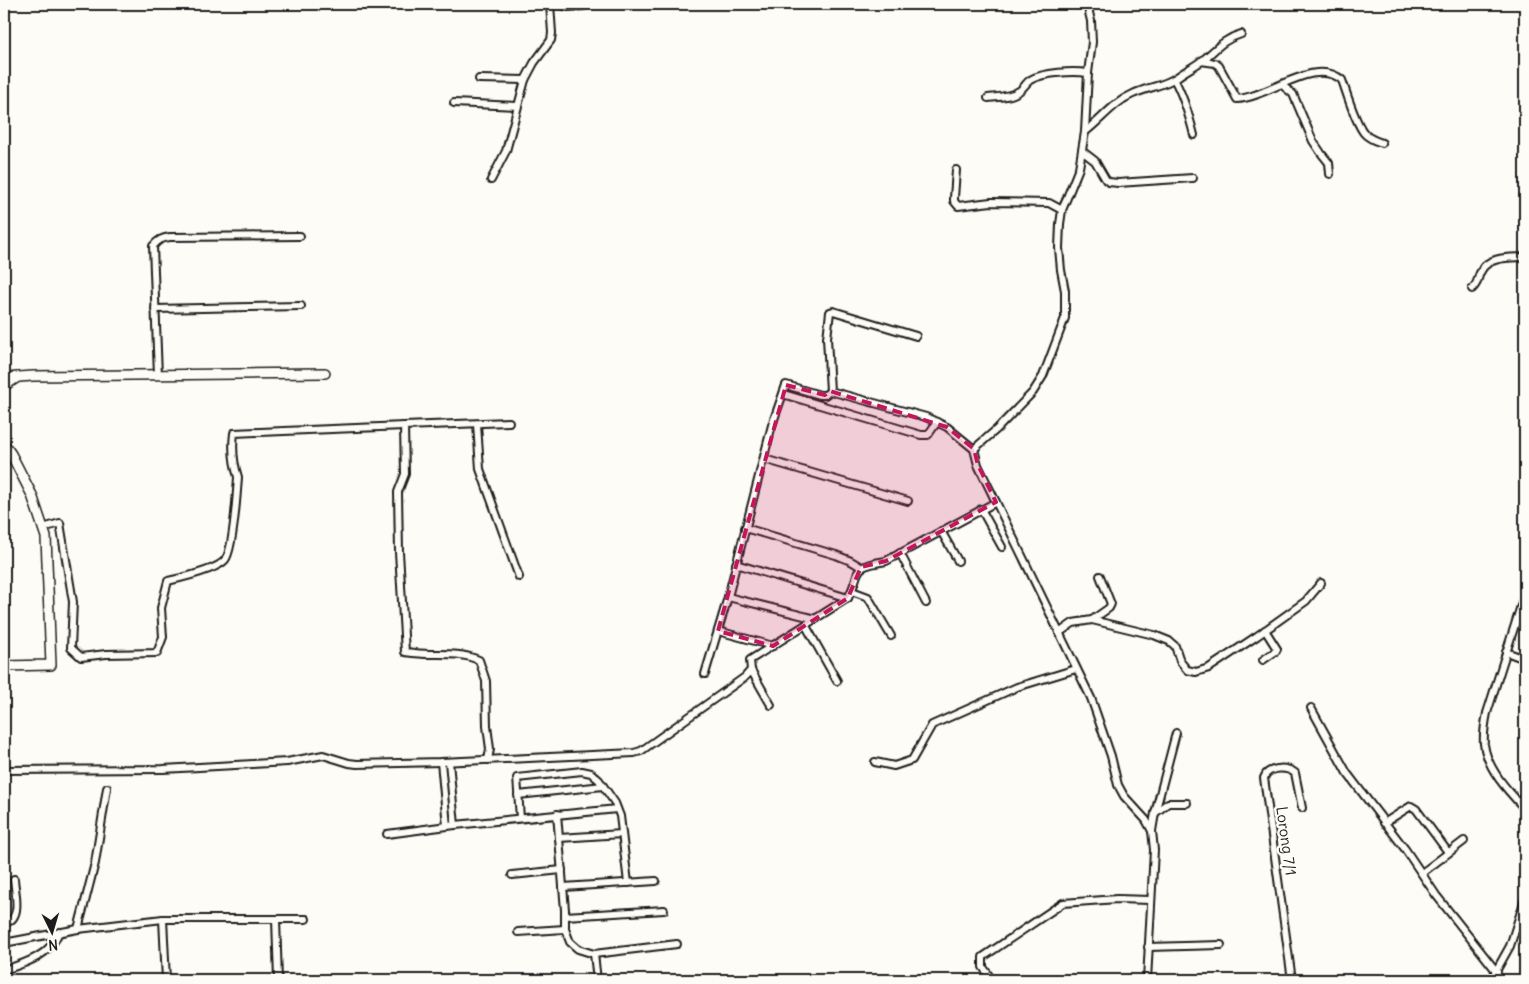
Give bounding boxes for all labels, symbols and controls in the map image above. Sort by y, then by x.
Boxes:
street label: Lorong 7/1 [1272,805,1301,877]
north arrow [28,906,78,956]
text: N [48,936,59,954]

